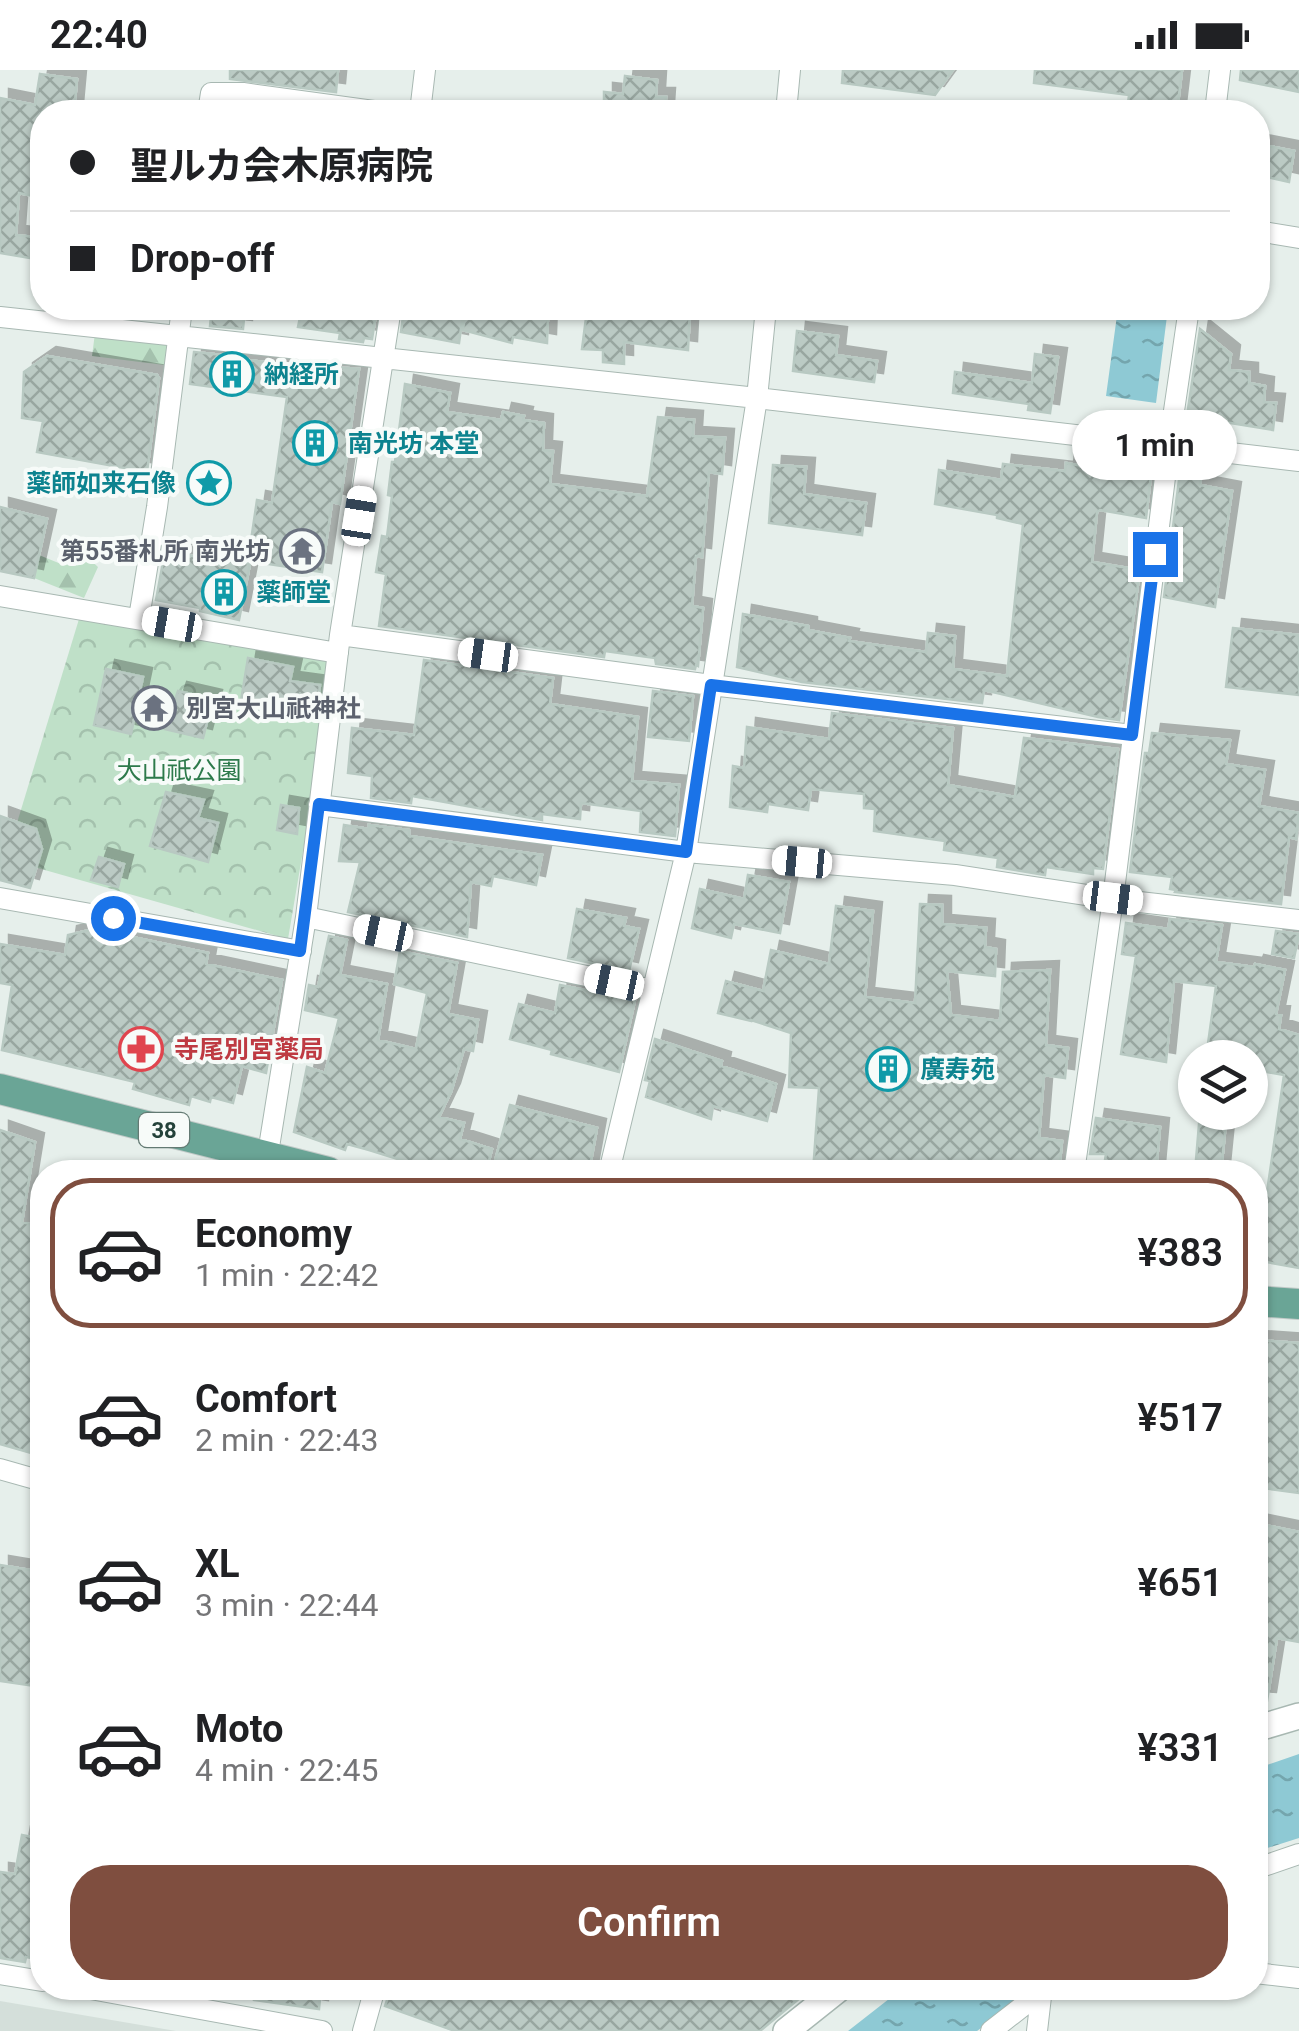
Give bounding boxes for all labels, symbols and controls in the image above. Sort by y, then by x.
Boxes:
text: 22:40 [50,13,148,57]
text: 聖ルカ会木原病院 [130,144,433,188]
text: Drop-off [130,237,275,281]
building icon: 納経所 [209,351,255,397]
place label: 納経所 [264,360,339,389]
callout: 1 min [1072,409,1238,479]
building icon: 南光坊 本堂 [292,420,338,466]
text: 1 min [1114,426,1195,464]
place label: 南光坊 本堂 [348,429,479,458]
place icon: 薬師如来石像 [186,460,232,506]
place label: 薬師如来石像 [26,469,176,498]
car [339,484,379,548]
temple icon: 第55番札所 南光坊 [279,528,325,574]
route end [1133,532,1178,577]
place label: 第55番札所 南光坊 [60,537,270,566]
building icon: 薬師堂 [201,569,247,615]
place label: 薬師堂 [256,578,331,607]
car [140,604,204,644]
car [456,636,520,674]
temple icon: 別宮大山祇神社 [131,685,177,731]
place label: 別宮大山祇神社 [186,694,361,723]
park label: 大山祇公園 [116,756,242,785]
car [771,844,833,880]
car [1081,879,1145,917]
route start [91,896,136,941]
car [351,912,415,954]
car [582,961,646,1003]
pharmacy icon: 寺尾別宮薬局 [118,1026,164,1072]
place label: 寺尾別宮薬局 [174,1035,324,1064]
map controls [1178,1040,1268,1130]
button: layers [1178,1040,1268,1130]
building icon: 廣寿苑 [865,1046,911,1092]
place label: 廣寿苑 [920,1055,995,1084]
road number: 38 [139,1113,189,1147]
icon: car [75,1208,165,1298]
text: Economy [195,1212,352,1256]
text: ¥383 [1138,1231,1223,1275]
text: 1 min · 22:42 [195,1256,378,1294]
icon: car [75,1373,165,1463]
text: Comfort [195,1377,337,1421]
text: ¥517 [1138,1396,1223,1440]
text: 2 min · 22:43 [195,1421,378,1459]
icon: car [75,1538,165,1628]
text: XL [195,1542,240,1586]
text: ¥651 [1138,1561,1223,1605]
text: 3 min · 22:44 [195,1586,378,1624]
icon: car [75,1703,165,1793]
text: Moto [195,1707,284,1751]
text: ¥331 [1138,1726,1223,1770]
text: 4 min · 22:45 [195,1751,378,1789]
button: Confirm [70,1865,1228,1980]

